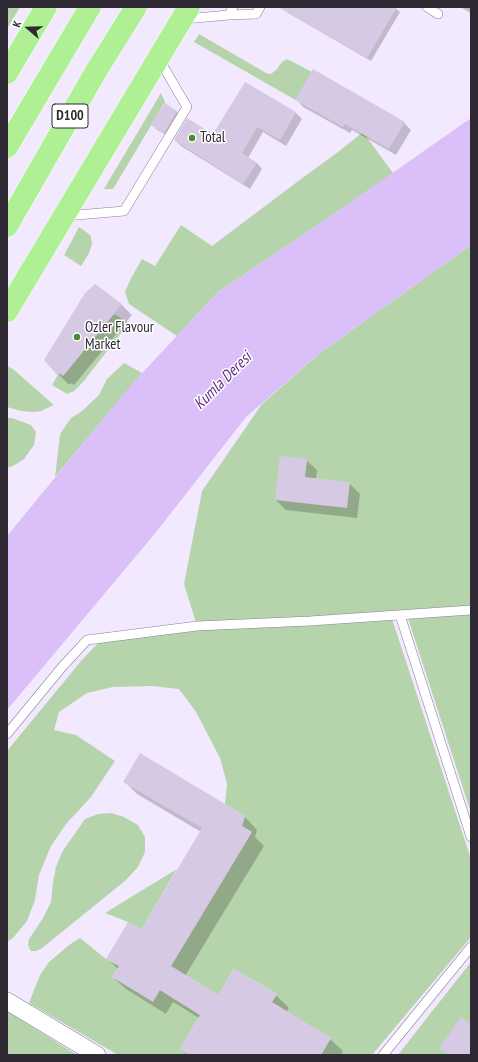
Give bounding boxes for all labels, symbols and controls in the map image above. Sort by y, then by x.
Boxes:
north arrow [8,8,48,48]
text: K [9,19,24,29]
road number: D100 [52,104,88,128]
place label: Total [200,129,225,147]
marker: Total [187,133,197,143]
place label: Ozler Flavour Market [85,319,154,354]
marker: Ozler Flavour Market [72,332,82,342]
water label: Kumla Deresi [190,348,256,414]

